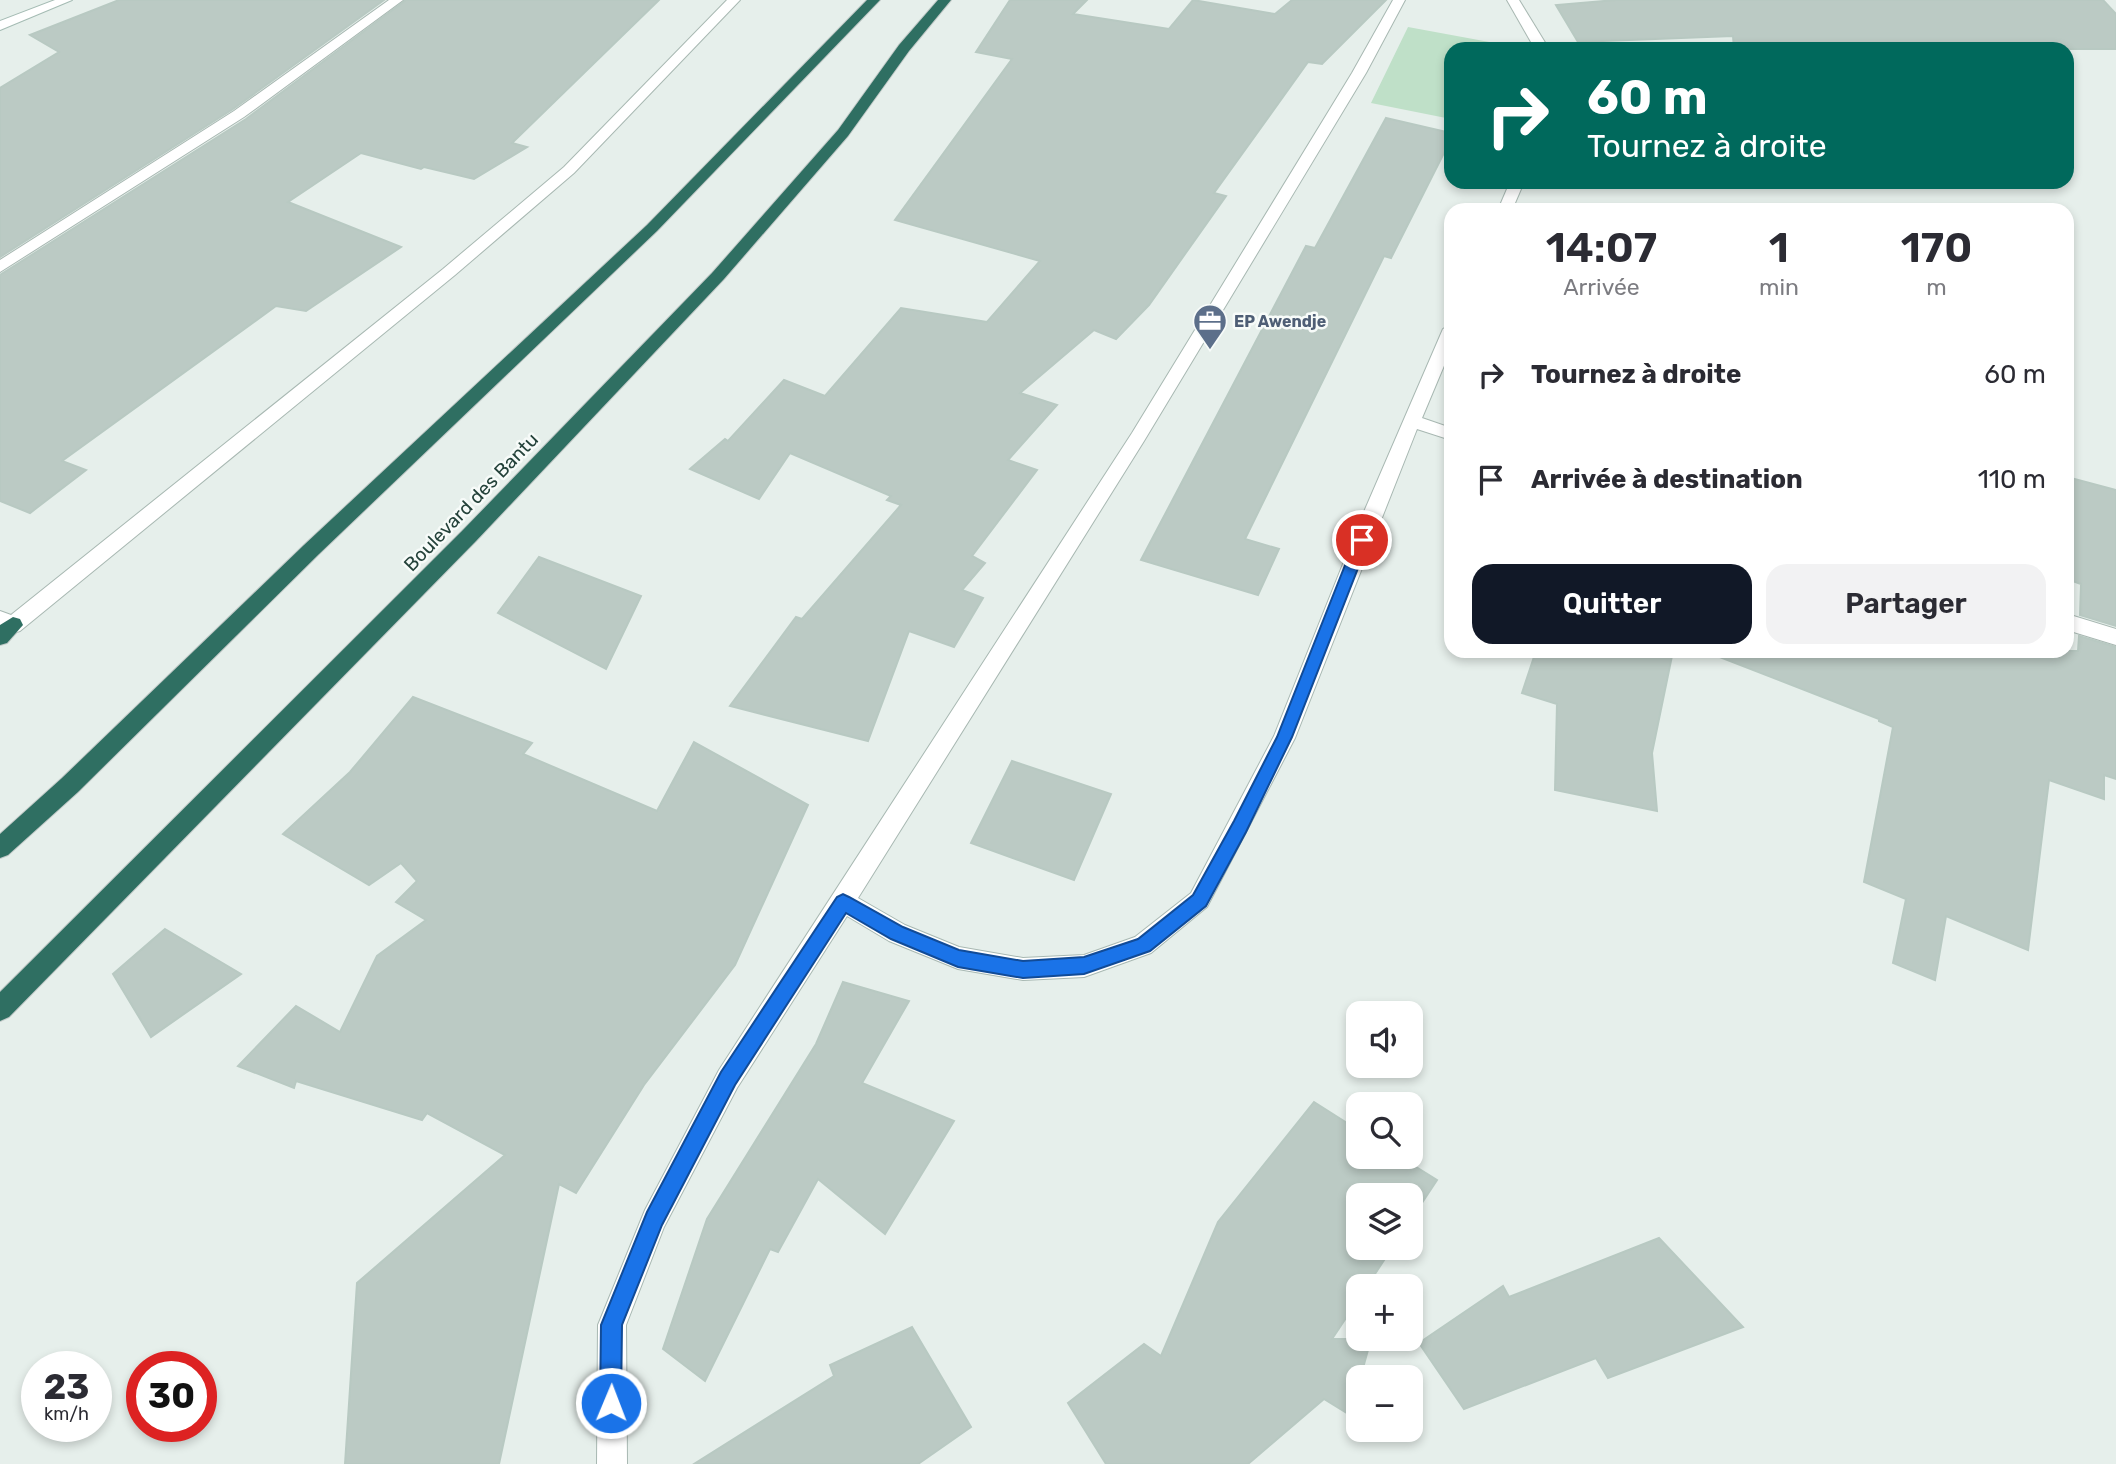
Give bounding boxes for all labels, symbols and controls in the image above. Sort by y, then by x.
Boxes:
text: 60 m [1587,68,1708,126]
icon: right [1472,70,1563,161]
text: Tournez à droite [1587,127,1827,165]
text: 14:07 [1546,223,1657,273]
text: 1 [1769,223,1789,273]
text: 170 [1901,223,1972,273]
text: Arrivée [1563,273,1640,301]
text: min [1759,273,1799,301]
text: m [1926,273,1947,301]
office icon: EP Awendje [1191,302,1229,351]
place label: EP Awendje [1234,312,1326,331]
icon: right [1472,356,1510,394]
text: Tournez à droite [1531,359,1741,390]
text: 60 m [1984,359,2046,390]
street label: Boulevard des Bantu [399,428,543,576]
icon: arrive [1472,461,1510,499]
text: Arrivée à destination [1531,464,1803,495]
text: 110 m [1978,464,2046,495]
pin [1332,510,1392,570]
icon: arrive [1343,521,1381,559]
button: Quitter [1472,564,1752,644]
button: Partager [1766,564,2046,644]
map controls [1346,1001,1423,1442]
button: sound [1346,1001,1423,1078]
button: search [1346,1092,1423,1169]
button: layers [1346,1183,1423,1260]
button: + [1346,1274,1423,1351]
speed limit sign: 30 [126,1351,217,1442]
button: − [1346,1365,1423,1442]
text: 23 [44,1366,89,1408]
position arrow [574,1366,648,1440]
text: km/h [44,1403,89,1425]

